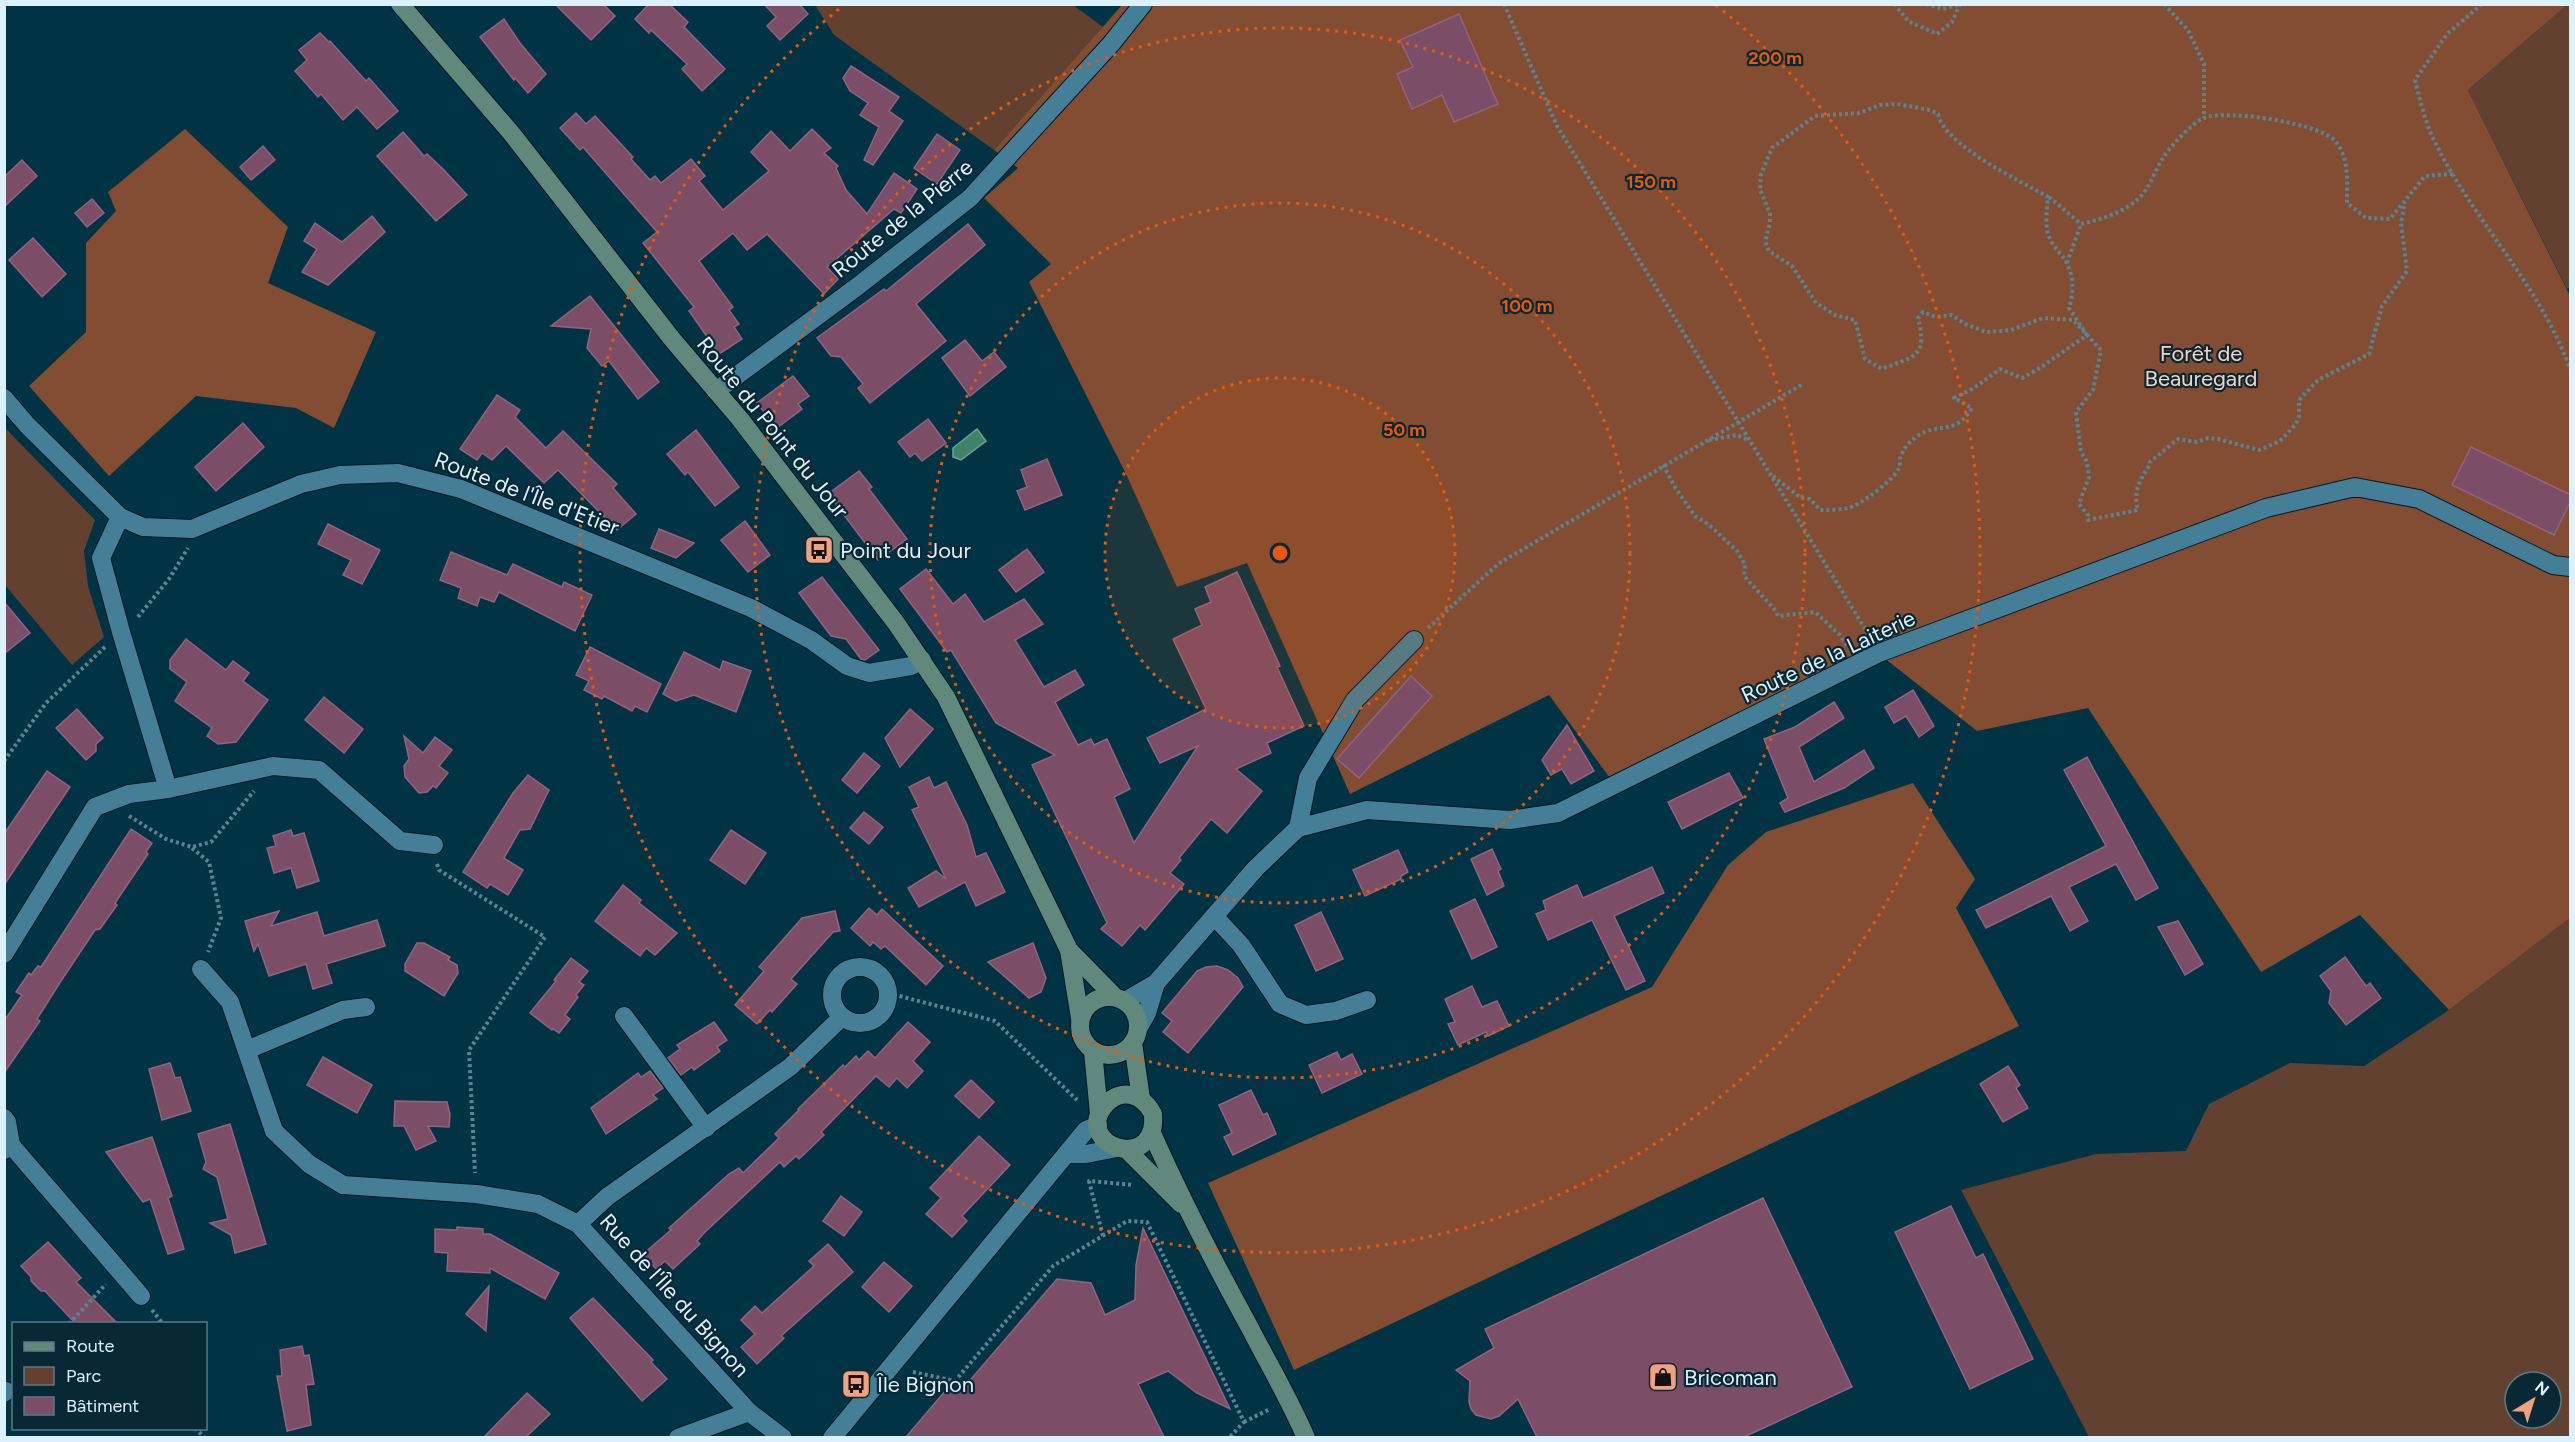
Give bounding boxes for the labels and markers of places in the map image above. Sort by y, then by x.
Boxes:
bus stop icon: Point du Jour [803,534,835,566]
place label: Point du Jour [840,537,971,564]
centre of rings [1270,543,1290,563]
shop icon: Bricoman [1647,1361,1679,1393]
place label: Bricoman [1684,1364,1777,1391]
bus stop icon: Île Bignon [840,1368,872,1400]
place label: Île Bignon [876,1371,974,1398]

